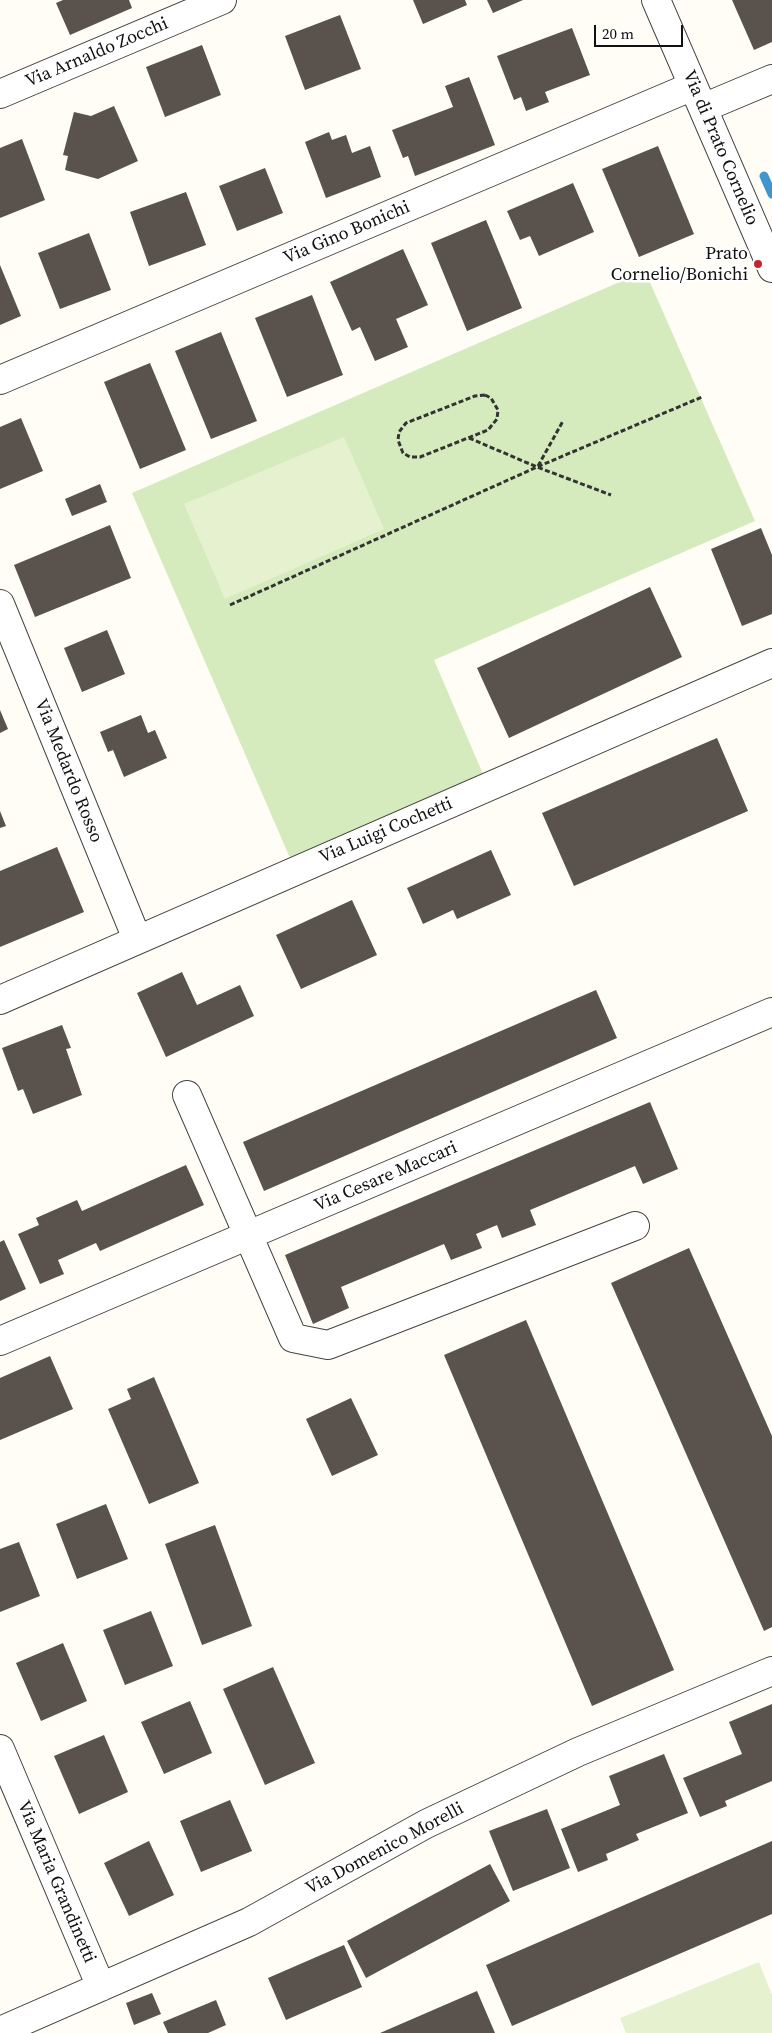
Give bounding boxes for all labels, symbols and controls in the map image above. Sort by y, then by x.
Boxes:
street label: Via Arnaldo Zocchi [22,13,172,93]
scale bar [597,15,686,47]
text: 20 m [602,23,634,44]
street label: Via di Prato Cornelio [678,67,762,229]
street label: Via Gino Bonichi [281,197,413,269]
place label: Prato Cornelio/Bonichi [611,243,748,286]
marker: Prato Cornelio/Bonichi [752,258,764,270]
street label: Via Medardo Rosso [29,696,107,846]
street label: Via Luigi Cochetti [316,793,456,869]
street label: Via Cesare Maccari [311,1137,461,1217]
street label: Via Maria Grandinetti [12,1798,100,1966]
street label: Via Domenico Morelli [302,1798,468,1900]

